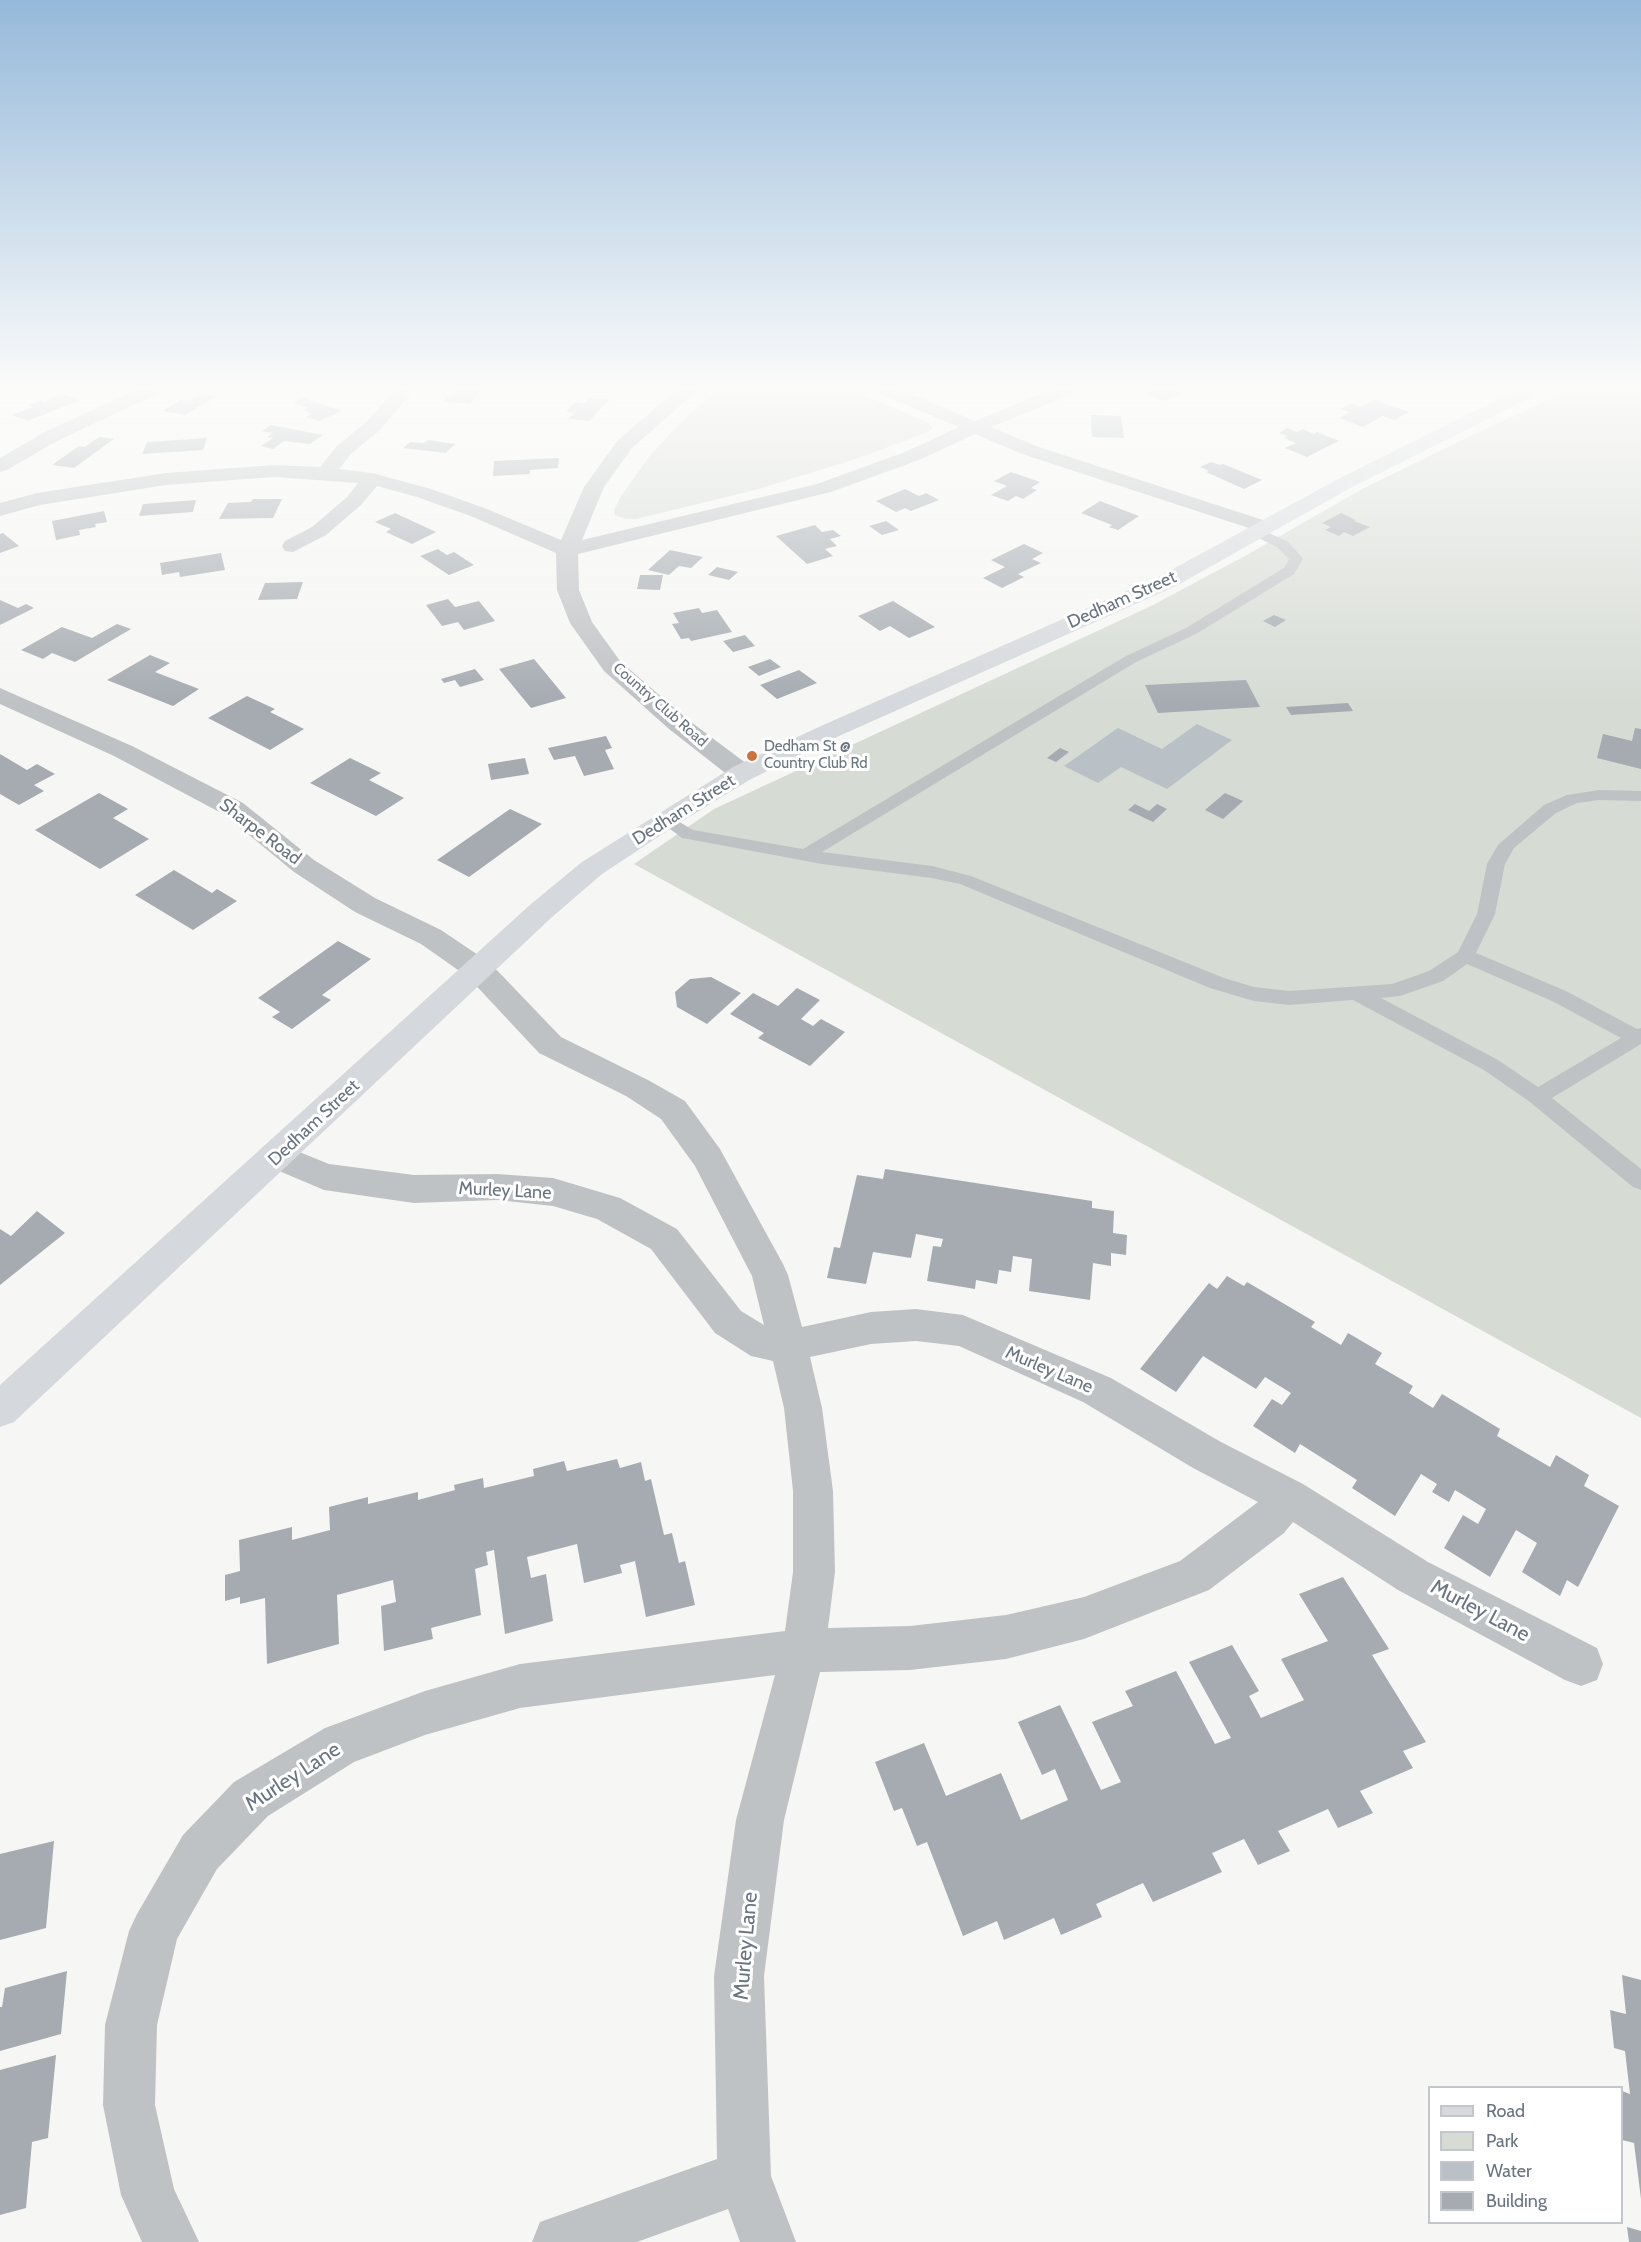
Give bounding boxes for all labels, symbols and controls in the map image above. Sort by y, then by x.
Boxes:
street label: Dedham Street [1064,566,1180,634]
street label: Country Club Road [609,659,711,751]
place label: Dedham St @ Country Club Rd [764,738,868,773]
marker: Dedham St @ Country Club Rd [745,749,759,763]
street label: Dedham Street [629,770,739,850]
street label: Sharpe Road [215,794,305,870]
street label: Dedham Street [264,1075,364,1171]
street label: Murley Lane [458,1178,552,1204]
street label: Murley Lane [1002,1342,1096,1398]
street label: Murley Lane [1426,1574,1534,1648]
street label: Murley Lane [241,1737,345,1817]
street label: Murley Lane [729,1891,763,2001]
legend [1428,2086,1623,2224]
text: Road [1486,2100,1525,2122]
text: Park [1486,2130,1518,2152]
text: Water [1486,2160,1532,2182]
text: Building [1486,2190,1547,2212]

